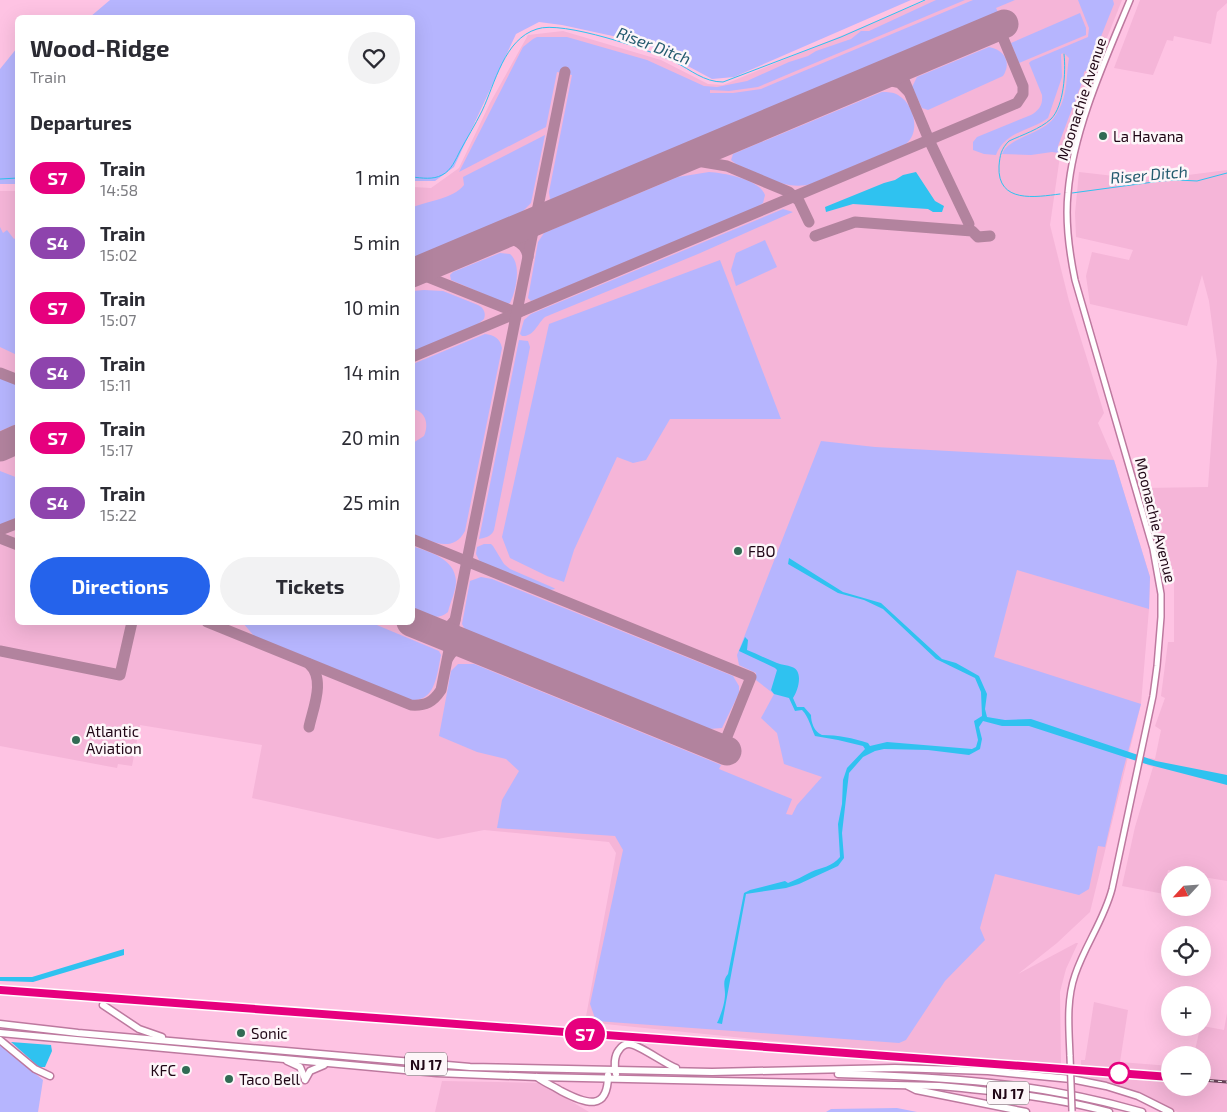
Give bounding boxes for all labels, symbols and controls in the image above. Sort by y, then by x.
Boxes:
water label: Riser Ditch [614,22,694,68]
button: heart [348,32,400,84]
text: Wood-Ridge [30,33,169,62]
street label: Moonachie Avenue [1053,35,1109,163]
text: Train [30,67,66,86]
text: Departures [30,111,132,134]
place label: La Havana [1113,127,1184,145]
marker: La Havana [1097,130,1109,142]
text: Train [100,157,146,180]
water label: Riser Ditch [1109,161,1189,187]
text: 1 min [356,166,400,189]
text: S7 [47,167,68,189]
text: 14:58 [100,180,138,199]
text: Train [100,222,146,245]
text: 5 min [353,231,400,254]
text: S4 [46,232,69,254]
text: 15:02 [100,245,137,264]
text: Train [100,287,146,310]
text: 10 min [344,296,400,319]
text: S7 [47,297,68,319]
text: 15:07 [100,310,137,329]
text: Train [100,352,146,375]
text: 14 min [344,361,400,384]
text: S4 [46,362,69,384]
text: 15:11 [100,375,131,394]
text: Train [100,417,146,440]
text: 20 min [341,426,400,449]
text: S7 [47,427,68,449]
text: 15:17 [100,440,133,459]
street label: Moonachie Avenue [1132,456,1180,584]
text: Train [100,482,146,505]
text: 25 min [343,491,400,514]
text: S4 [46,492,69,514]
text: 15:22 [100,505,137,524]
place label: FBO [748,542,775,560]
marker: FBO [732,545,744,557]
button: Directions [30,557,210,615]
button: Tickets [220,557,400,615]
place label: Atlantic Aviation [86,722,142,757]
marker: Atlantic Aviation [70,734,82,746]
north arrow [1161,866,1211,916]
map controls [1161,866,1211,1096]
button: locate [1161,926,1211,976]
button: + [1161,986,1211,1036]
line badge: S7 [562,1018,608,1050]
text: S7 [575,1023,595,1045]
place label: Sonic [251,1024,288,1042]
marker: Sonic [235,1027,247,1039]
button: − [1161,1046,1211,1096]
road number: NJ 17 [405,1052,447,1076]
place label: KFC [151,1061,176,1079]
unlabelled marker [1108,1062,1130,1084]
marker: KFC [180,1064,192,1076]
place label: Taco Bell [239,1070,300,1088]
marker: Taco Bell [223,1073,235,1085]
road number: NJ 17 [987,1082,1029,1104]

